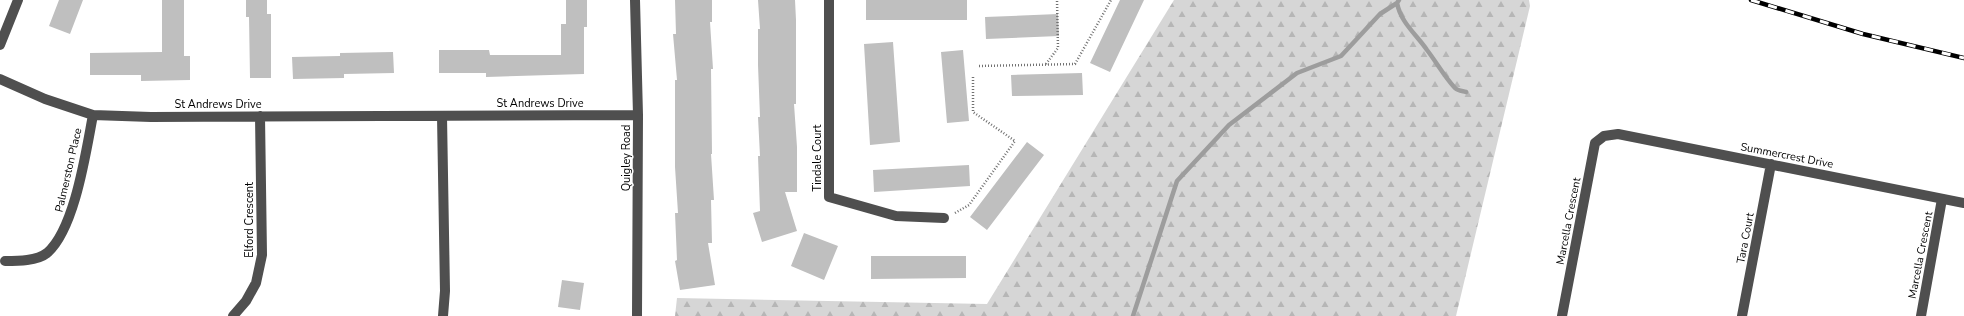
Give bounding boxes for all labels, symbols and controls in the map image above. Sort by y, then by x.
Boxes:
street label: St Andrews Drive [496,96,584,111]
street label: St Andrews Drive [174,97,262,112]
street label: Tindale Court [810,124,825,191]
street label: Quigley Road [619,125,634,191]
street label: Palmerston Place [52,126,86,214]
street label: Summercrest Drive [1739,139,1835,172]
street label: Marcella Crescent [1553,176,1584,266]
street label: Elford Crescent [242,182,257,258]
street label: Marcella Crescent [1905,210,1936,300]
street label: Tara Court [1733,211,1758,265]

